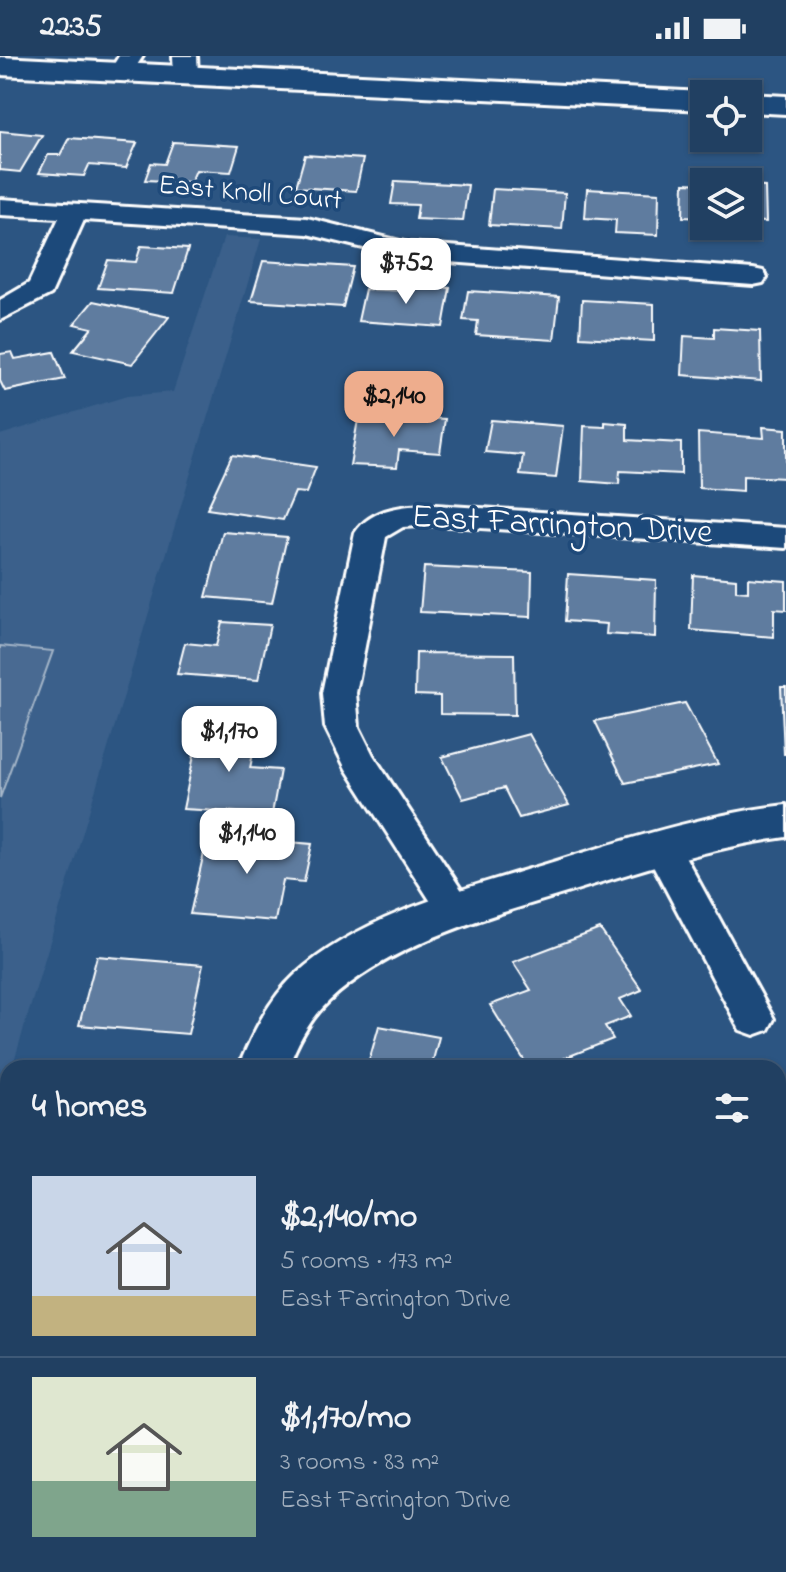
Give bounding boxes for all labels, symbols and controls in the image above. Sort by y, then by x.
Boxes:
text: 22:35 [40,6,102,50]
map controls [690,80,762,240]
button: locate [690,80,762,152]
street label: East Knoll Court [156,166,344,222]
button: layers [690,168,762,240]
pin: $752 [359,238,453,306]
text: $752 [379,245,433,283]
pin: $2,140 [329,371,459,439]
text: $2,140 [362,378,426,416]
street label: East Farrington Drive [410,493,714,559]
pin: $1,170 [164,706,294,774]
text: $1,170 [200,713,258,751]
pin: $1,140 [182,808,312,876]
text: $1,140 [218,815,276,853]
text: 4 homes [32,1083,147,1133]
icon: filters [710,1086,754,1130]
text: $2,140/mo [280,1193,417,1243]
icon: home [96,1208,192,1304]
text: 5 rooms · 173 m² [280,1243,453,1281]
text: East Farrington Drive [280,1281,510,1319]
text: $1,170/mo [280,1394,411,1444]
icon: home [96,1409,192,1505]
text: 3 rooms · 83 m² [280,1444,439,1482]
text: East Farrington Drive [280,1482,510,1520]

